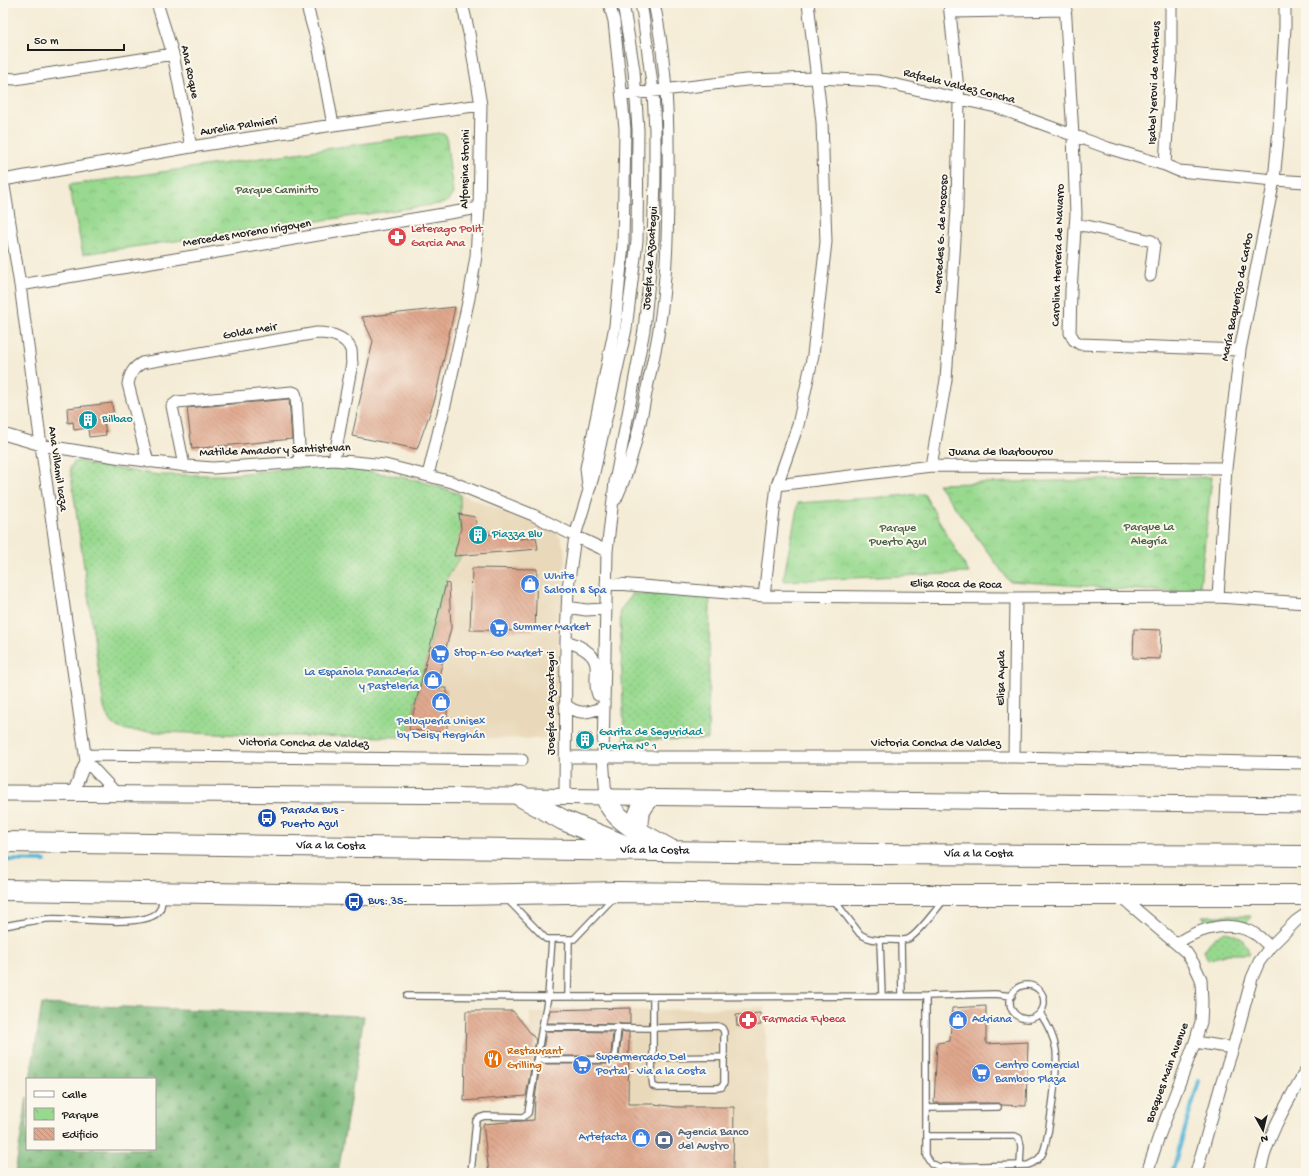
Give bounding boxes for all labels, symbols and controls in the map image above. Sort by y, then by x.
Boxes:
street label: Isabel Yerovi de Matheus [1146,20,1164,145]
scale bar [28,26,124,52]
text: 50 m [34,35,59,49]
street label: Ana Roque [177,44,202,101]
street label: Rafaela Valdez Concha [902,66,1017,108]
street label: Aurelia Palmieri [199,114,279,140]
street label: Alfonsina Storini [458,129,474,209]
street label: Mercedes G. de Moscoso [932,174,952,294]
street label: Carolina Herrera de Navarro [1050,183,1068,327]
park label: Parque Caminito [234,184,319,198]
street label: Josefa de Azoategui [640,205,662,310]
street label: Mercedes Moreno Irigoyen [182,217,313,251]
place label: Leterago Polit Garcia Ana [411,223,484,251]
pharmacy icon: Leterago Polit Garcia Ana [386,226,408,248]
street label: María Baquerizo de Carbo [1219,232,1257,362]
street label: Golda Meir [222,320,280,344]
building icon: Bilbao [77,409,99,431]
place label: Bilbao [101,413,133,427]
street label: Ana Villamil Icaza [44,426,70,513]
street label: Matilde Amador y Santistevan [199,441,351,461]
street label: Juana de Ibarbourou [949,446,1054,460]
park label: Parque La Alegría [1123,521,1175,549]
park label: Parque Puerto Azul [868,522,927,550]
building icon: Piazza Blu [467,524,489,546]
place label: Piazza Blu [491,528,543,542]
place label: White Saloon & Spa [544,570,607,598]
shop icon: White Saloon & Spa [519,573,541,595]
street label: Elisa Roca de Roca [910,577,1002,593]
supermarket icon: Summer Market [488,617,510,639]
place label: Summer Market [513,621,591,635]
supermarket icon: Stop-n-Go Market [429,643,451,665]
place label: Stop-n-Go Market [454,647,543,661]
street label: Elisa Ayala [995,650,1009,706]
street label: Josefa de Azoategui [545,651,559,755]
place label: La Española Panadería y Pastelería [304,666,419,694]
shop icon: La Española Panadería y Pastelería [422,669,444,691]
shop icon: Peluquería Unisex by Deisy Herghán [430,691,452,713]
place label: Peluquería Unisex by Deisy Herghán [396,715,486,743]
place label: Garita de Seguridad Puerta Nº 1 [598,726,703,754]
building icon: Garita de Seguridad Puerta Nº 1 [574,729,596,751]
street label: Victoria Concha de Valdez [238,736,370,752]
street label: Victoria Concha de Valdez [870,737,1002,751]
place label: Parada Bus - Puerto Azul [280,804,345,832]
bus stop icon: Parada Bus - Puerto Azul [256,807,278,829]
street label: Vía a la Costa [295,839,366,854]
street label: Vía a la Costa [619,844,690,858]
street label: Vía a la Costa [943,847,1014,862]
bus stop icon: Bus: 35- [343,891,365,913]
place label: Bus: 35- [367,895,407,909]
pharmacy icon: Farmacia Fybeca [737,1009,759,1031]
shop icon: Adriana [947,1009,969,1031]
place label: Farmacia Fybeca [761,1013,846,1027]
place label: Adriana [972,1013,1012,1027]
street label: Bosques Main Avenue [1143,1020,1193,1126]
place label: Restaurant Grilling [507,1045,564,1073]
restaurant icon: Restaurant Grilling [482,1048,504,1070]
place label: Supermercado Del Portal - Via a la Costa [595,1051,706,1079]
supermarket icon: Supermercado Del Portal - Via a la Costa [571,1054,593,1076]
place label: Centro Comercial Bamboo Plaza [994,1059,1080,1087]
supermarket icon: Centro Comercial Bamboo Plaza [970,1062,992,1084]
legend [26,1078,156,1150]
text: Calle [62,1089,87,1103]
text: Parque [61,1109,99,1123]
north arrow [1243,1110,1283,1150]
place label: Agencia Banco del Austro [678,1126,749,1154]
shop icon: Artefacta [630,1127,652,1149]
text: Edificio [62,1129,98,1143]
bank icon: Agencia Banco del Austro [653,1129,675,1151]
place label: Artefacta [579,1131,627,1145]
text: N [1260,1131,1269,1144]

